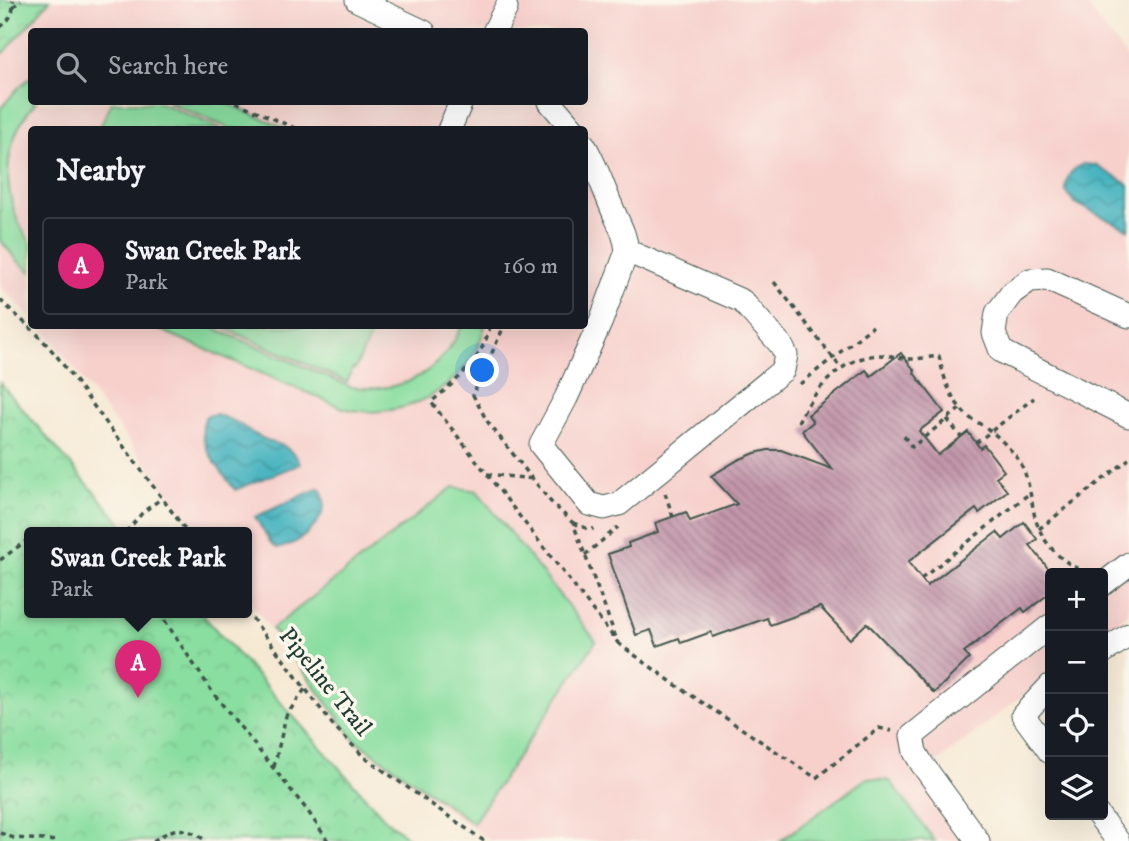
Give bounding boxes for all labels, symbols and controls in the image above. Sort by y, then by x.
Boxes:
search box [28,28,588,105]
icon: search [52,48,90,86]
text: Search here [108,50,228,83]
text: Nearby [56,153,145,190]
text: Swan Creek Park [125,235,301,268]
text: A [74,252,88,281]
text: 160 m [503,252,558,281]
text: Park [125,268,168,297]
your location [465,353,499,387]
popup [24,527,252,618]
text: Swan Creek Park [50,542,226,575]
map controls [1045,568,1108,820]
button: + [1045,568,1108,631]
text: Park [50,575,93,604]
street label: Pipeline Trail [272,622,378,743]
button: − [1045,631,1108,694]
pin: A [115,640,161,698]
button: locate [1045,694,1108,757]
button: layers [1045,757,1108,820]

